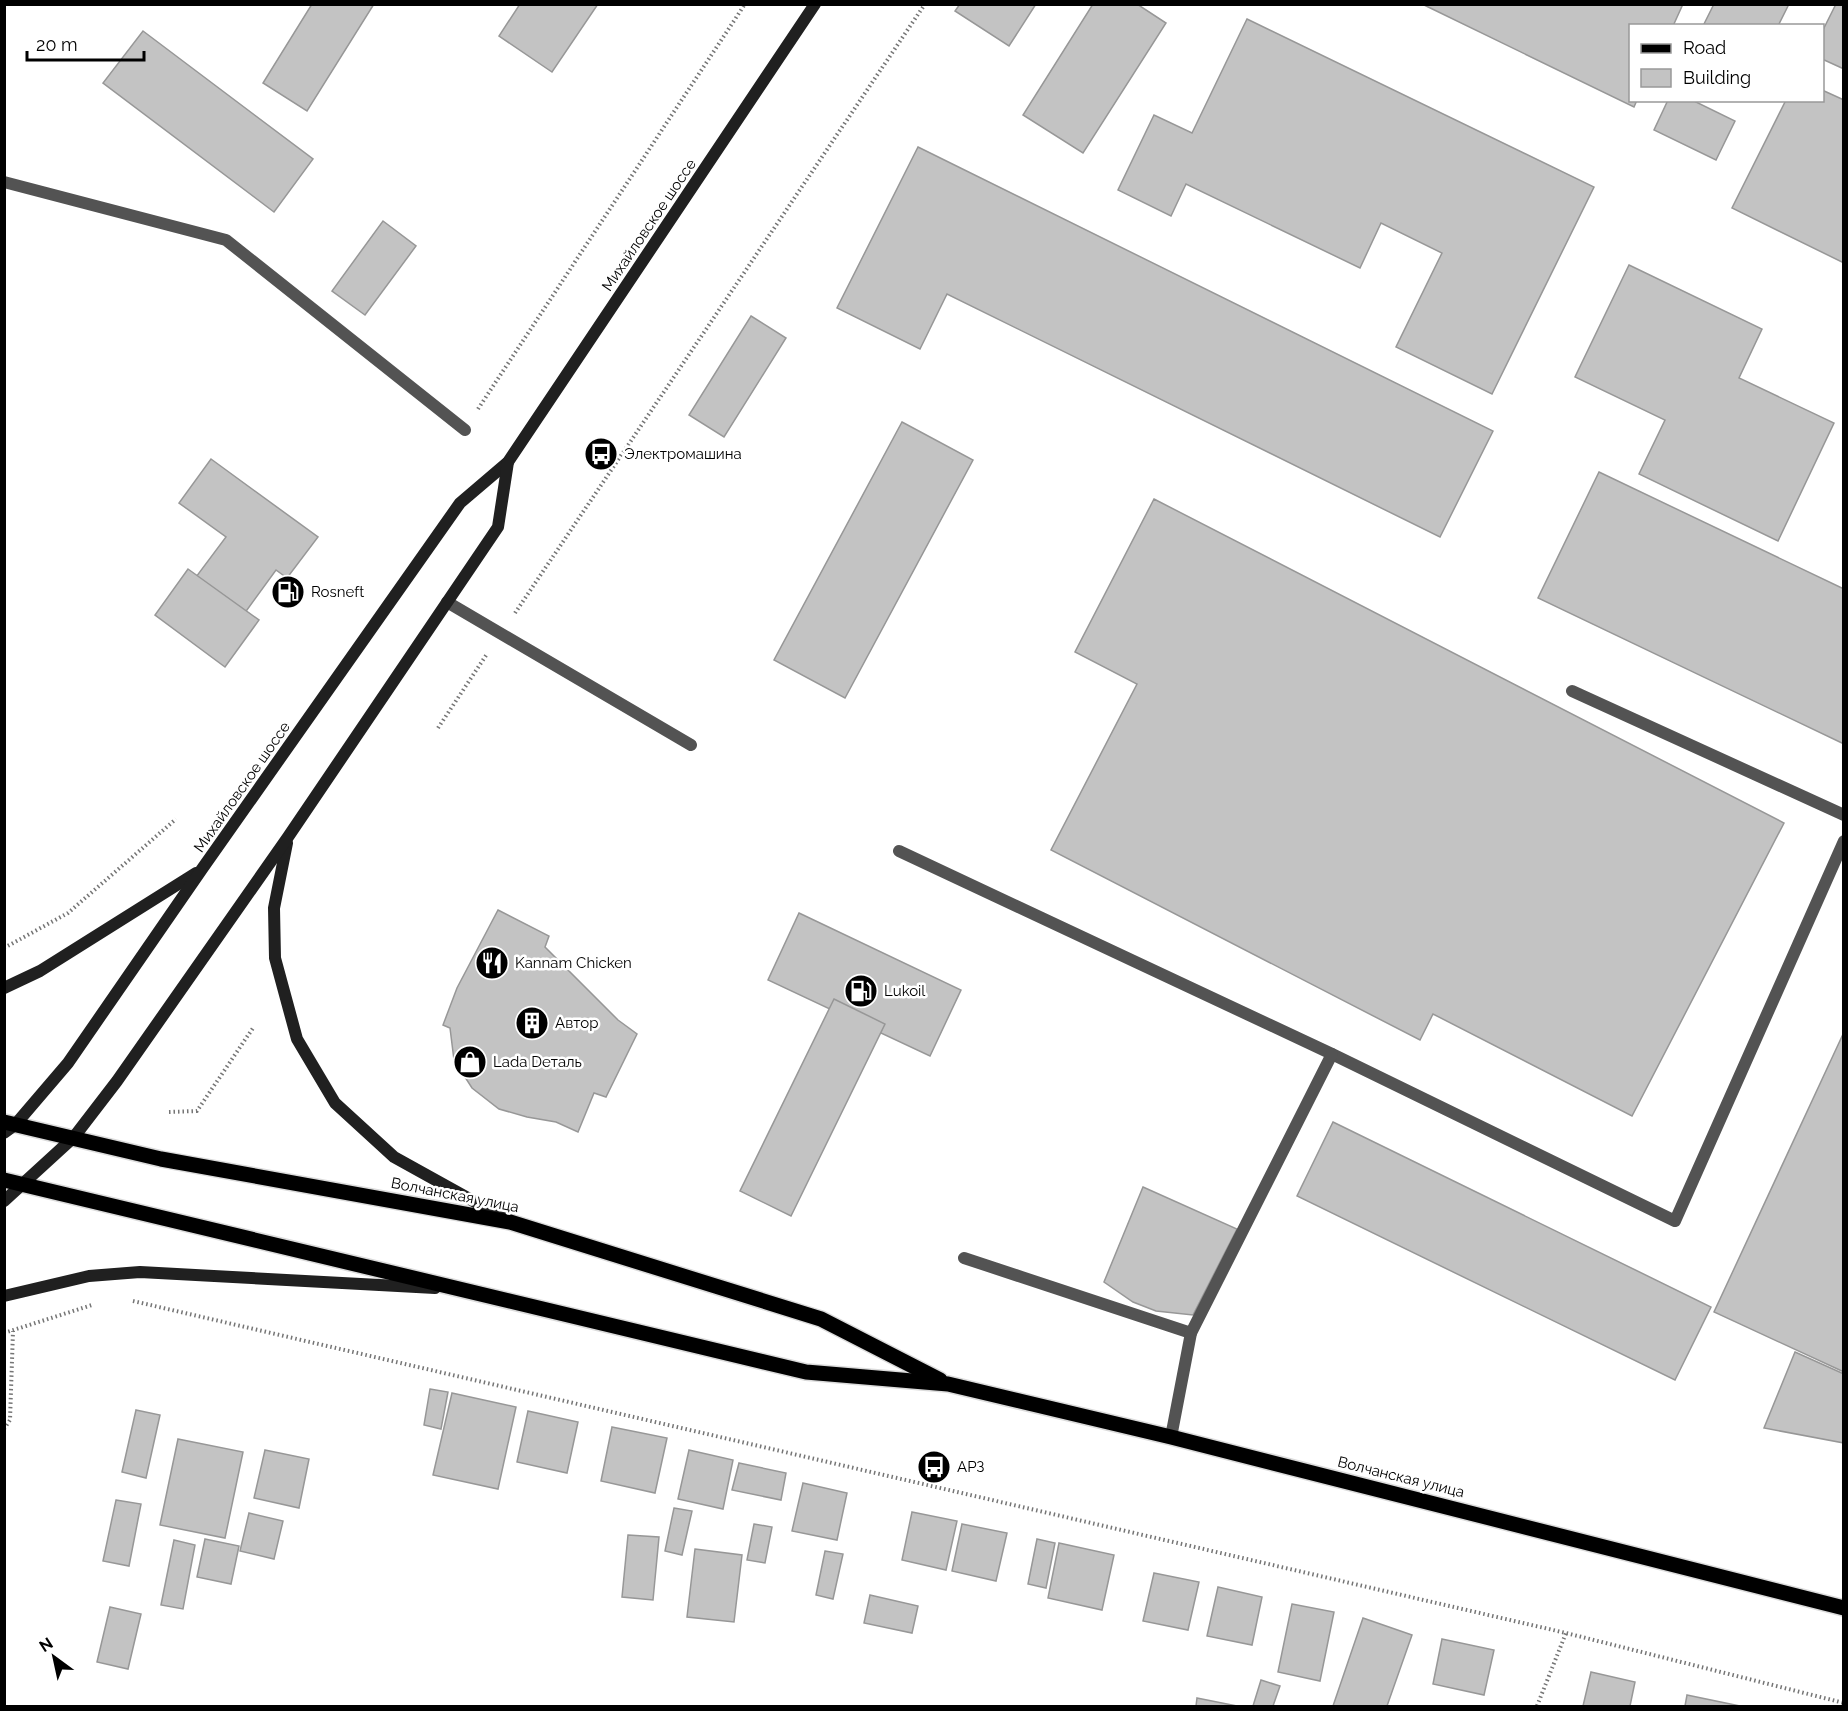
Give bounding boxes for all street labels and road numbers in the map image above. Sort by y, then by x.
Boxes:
street label: Михайловское шоссе [598,155,700,294]
street label: Михайловское шоссе [190,718,294,856]
street label: Волчанская улица [390,1174,520,1216]
street label: Волчанская улица [1336,1453,1466,1501]

